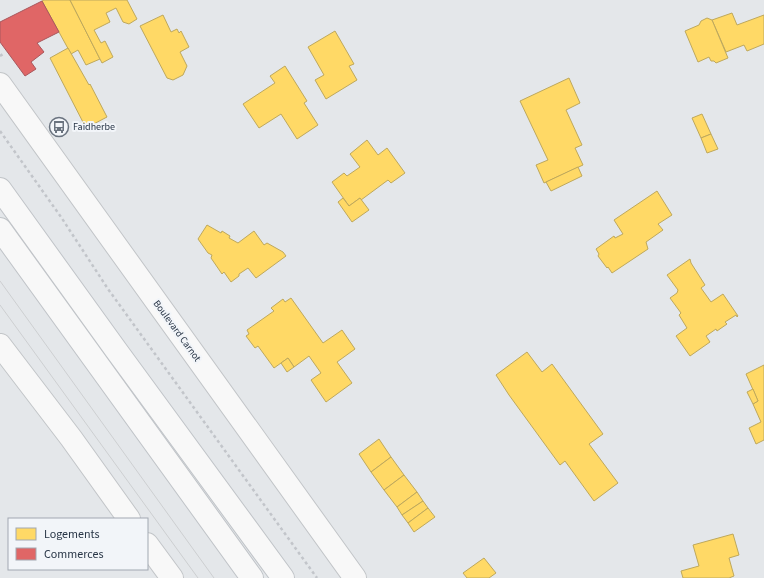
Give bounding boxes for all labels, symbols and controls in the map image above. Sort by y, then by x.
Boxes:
bus stop icon: Faidherbe [48,116,70,138]
place label: Faidherbe [73,120,115,134]
street label: Boulevard Carnot [150,297,204,365]
legend [8,518,148,570]
text: Logements [44,526,99,543]
text: Commerces [44,546,103,563]

